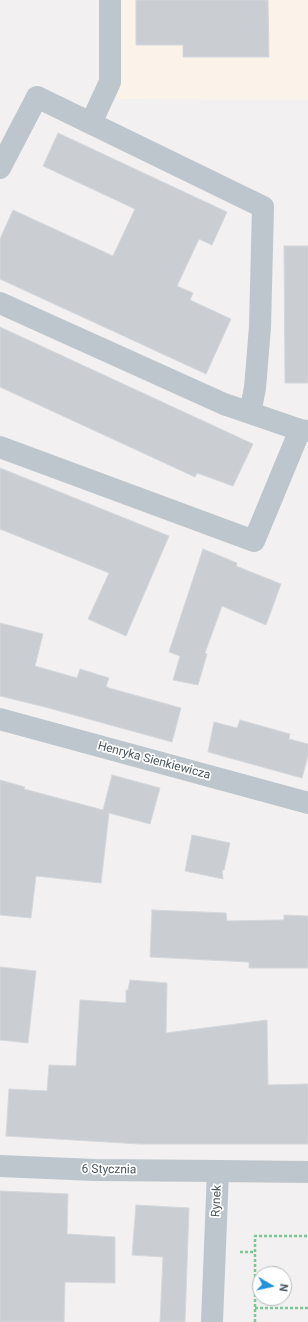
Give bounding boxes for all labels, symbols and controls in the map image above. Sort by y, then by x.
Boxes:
street label: Henryka Sienkiewicza [96,739,212,783]
street label: 6 Stycznia [82,1162,136,1178]
street label: Rynek [209,1185,225,1217]
north arrow [252,1266,292,1306]
text: N [276,1283,290,1293]

